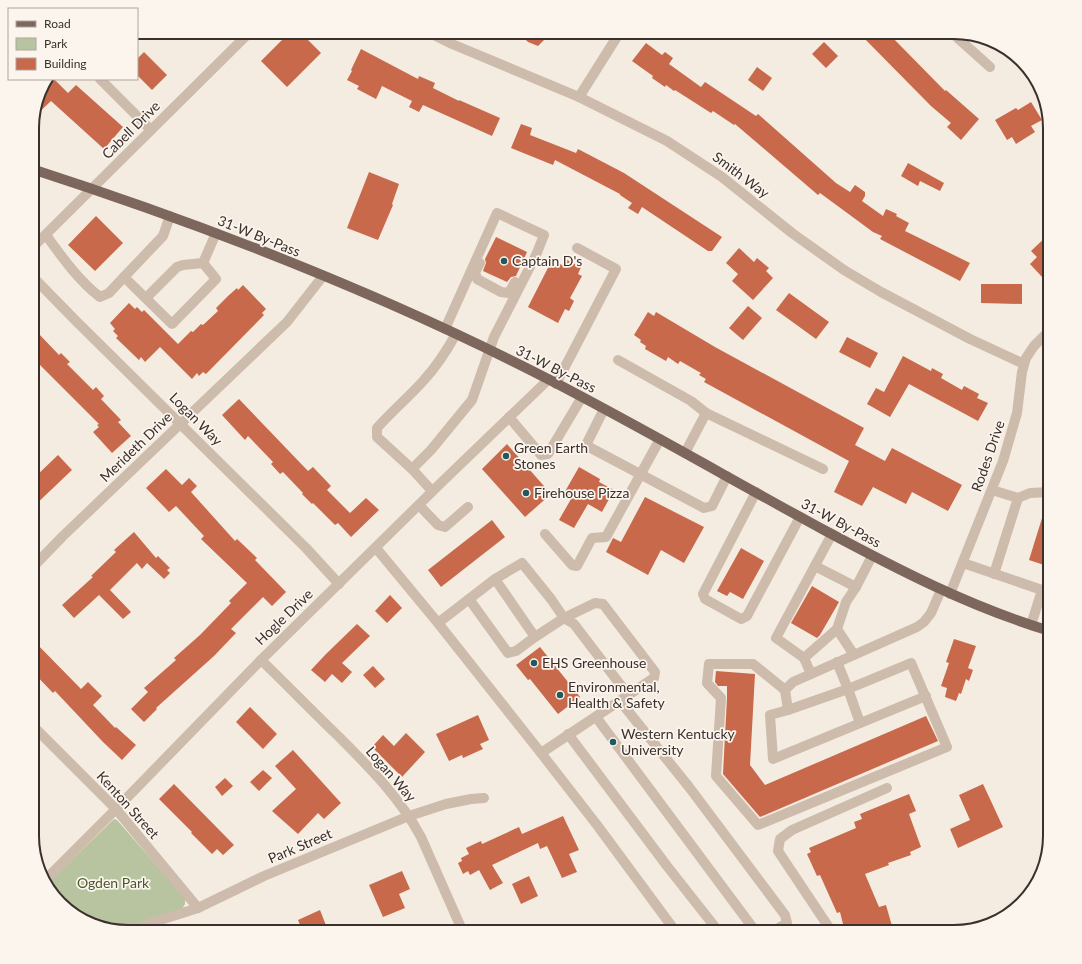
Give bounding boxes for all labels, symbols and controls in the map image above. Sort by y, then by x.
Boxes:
legend [8,8,138,80]
text: Road [44,16,71,31]
text: Park [44,36,68,51]
text: Building [44,56,87,71]
street label: Cabell Drive [98,97,163,162]
street label: Smith Way [710,148,773,202]
street label: 31-W By-Pass [215,211,303,260]
place label: Captain D's [512,252,582,269]
marker: Captain D's [499,256,509,266]
street label: 31-W By-Pass [513,341,599,396]
street label: Logan Way [166,389,227,449]
street label: Merideth Drive [96,408,175,485]
street label: Rodes Drive [967,418,1008,494]
place label: Green Earth Stones [514,439,588,472]
marker: Green Earth Stones [501,451,511,461]
place label: Firehouse Pizza [534,484,629,501]
marker: Firehouse Pizza [521,488,531,498]
street label: 31-W By-Pass [799,494,884,551]
street label: Hogle Drive [251,585,316,648]
place label: EHS Greenhouse [542,654,646,671]
marker: EHS Greenhouse [529,658,539,668]
place label: Environmental, Health & Safety [568,678,665,711]
marker: Environmental, Health & Safety [555,690,565,700]
place label: Western Kentucky University [621,725,735,758]
marker: Western Kentucky University [608,737,618,747]
street label: Logan Way [363,743,421,805]
street label: Kenton Street [94,767,163,842]
street label: Park Street [265,824,334,867]
park label: Ogden Park [77,874,150,891]

